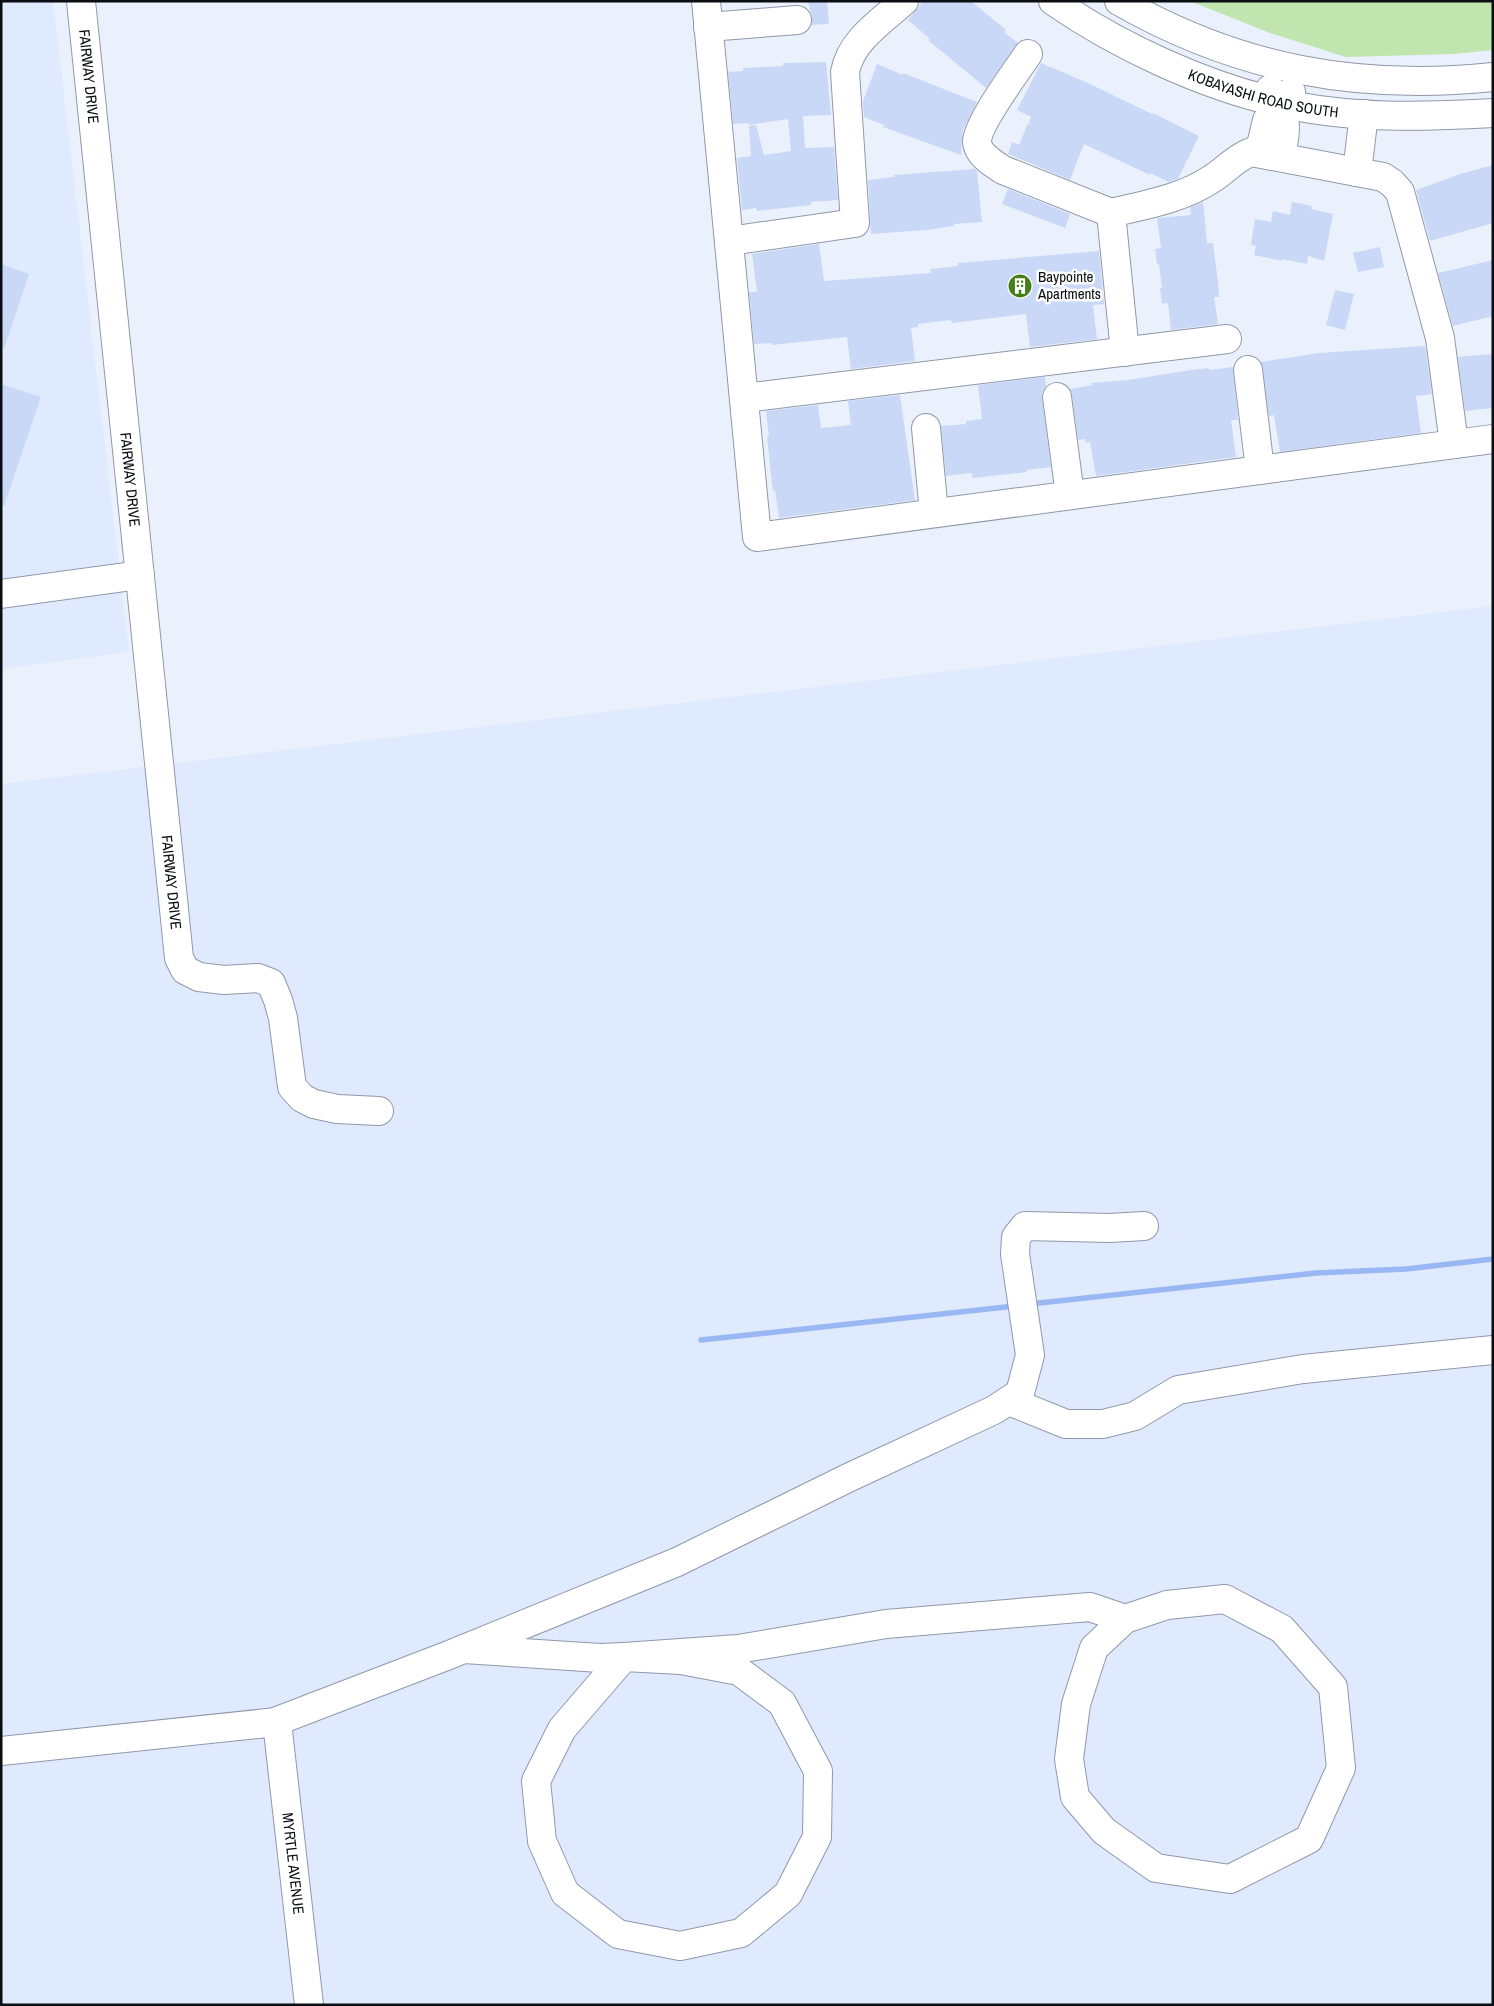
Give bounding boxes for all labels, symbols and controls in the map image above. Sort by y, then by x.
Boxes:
street label: FAIRWAY DRIVE [74,28,105,125]
street label: KOBAYASHI ROAD SOUTH [1185,64,1340,122]
place label: Baypointe Apartments [1037,266,1101,304]
building icon: Baypointe Apartments [1007,273,1033,299]
street label: FAIRWAY DRIVE [115,431,146,528]
street label: FAIRWAY DRIVE [156,834,187,931]
street label: MYRTLE AVENUE [277,1812,310,1915]

